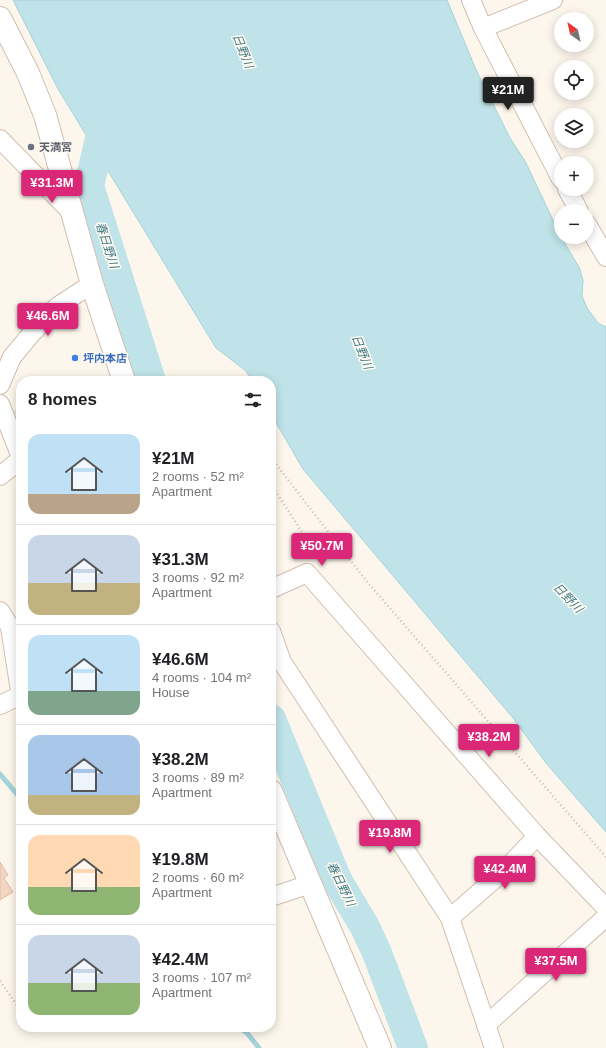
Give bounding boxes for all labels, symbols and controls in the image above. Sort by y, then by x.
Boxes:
north arrow [554,12,594,52]
map controls [554,12,594,244]
water label: 日野川 [230,32,257,72]
button: locate [554,60,594,100]
pin: ¥21M [484,77,532,111]
text: ¥21M [492,82,524,97]
button: layers [554,108,594,148]
place label: 天満宮 [39,141,72,153]
marker: 天満宮 [26,142,36,152]
button: + [554,156,594,196]
pin: ¥31.3M [19,170,85,204]
text: ¥31.3M [30,175,74,190]
button: − [554,204,594,244]
water label: 春日野川 [93,220,122,272]
pin: ¥46.6M [15,303,81,337]
text: ¥46.6M [26,308,70,323]
water label: 日野川 [349,333,376,373]
place label: 坪内本店 [83,352,127,364]
marker: 坪内本店 [70,353,80,363]
icon: filters [242,389,264,411]
text: 8 homes [28,390,97,409]
text: ¥21M [152,449,195,468]
icon: home [60,450,108,498]
text: 2 rooms · 52 m² [152,469,244,484]
text: Apartment [152,484,212,499]
pin: ¥50.7M [289,533,355,567]
text: ¥50.7M [300,538,344,553]
text: ¥31.3M [152,550,209,569]
icon: home [60,551,108,599]
text: 3 rooms · 92 m² [152,570,244,585]
water label: 日野川 [550,580,587,617]
text: Apartment [152,585,212,600]
text: ¥46.6M [152,650,209,669]
icon: home [60,651,108,699]
text: 4 rooms · 104 m² [152,670,251,685]
text: House [152,685,190,700]
pin: ¥38.2M [456,724,522,758]
text: ¥38.2M [467,729,511,744]
text: ¥38.2M [152,750,209,769]
icon: home [60,751,108,799]
text: 3 rooms · 89 m² [152,770,244,785]
text: Apartment [152,785,212,800]
pin: ¥19.8M [357,820,423,854]
text: ¥19.8M [368,825,412,840]
text: ¥19.8M [152,850,209,869]
icon: home [60,851,108,899]
pin: ¥42.4M [472,856,538,890]
water label: 春日野川 [324,859,359,910]
text: ¥42.4M [483,861,527,876]
text: 2 rooms · 60 m² [152,870,244,885]
text: Apartment [152,885,212,900]
pin: ¥37.5M [523,948,589,982]
text: ¥42.4M [152,950,209,969]
icon: home [60,951,108,999]
text: ¥37.5M [534,953,578,968]
text: 3 rooms · 107 m² [152,970,251,985]
text: Apartment [152,985,212,1000]

